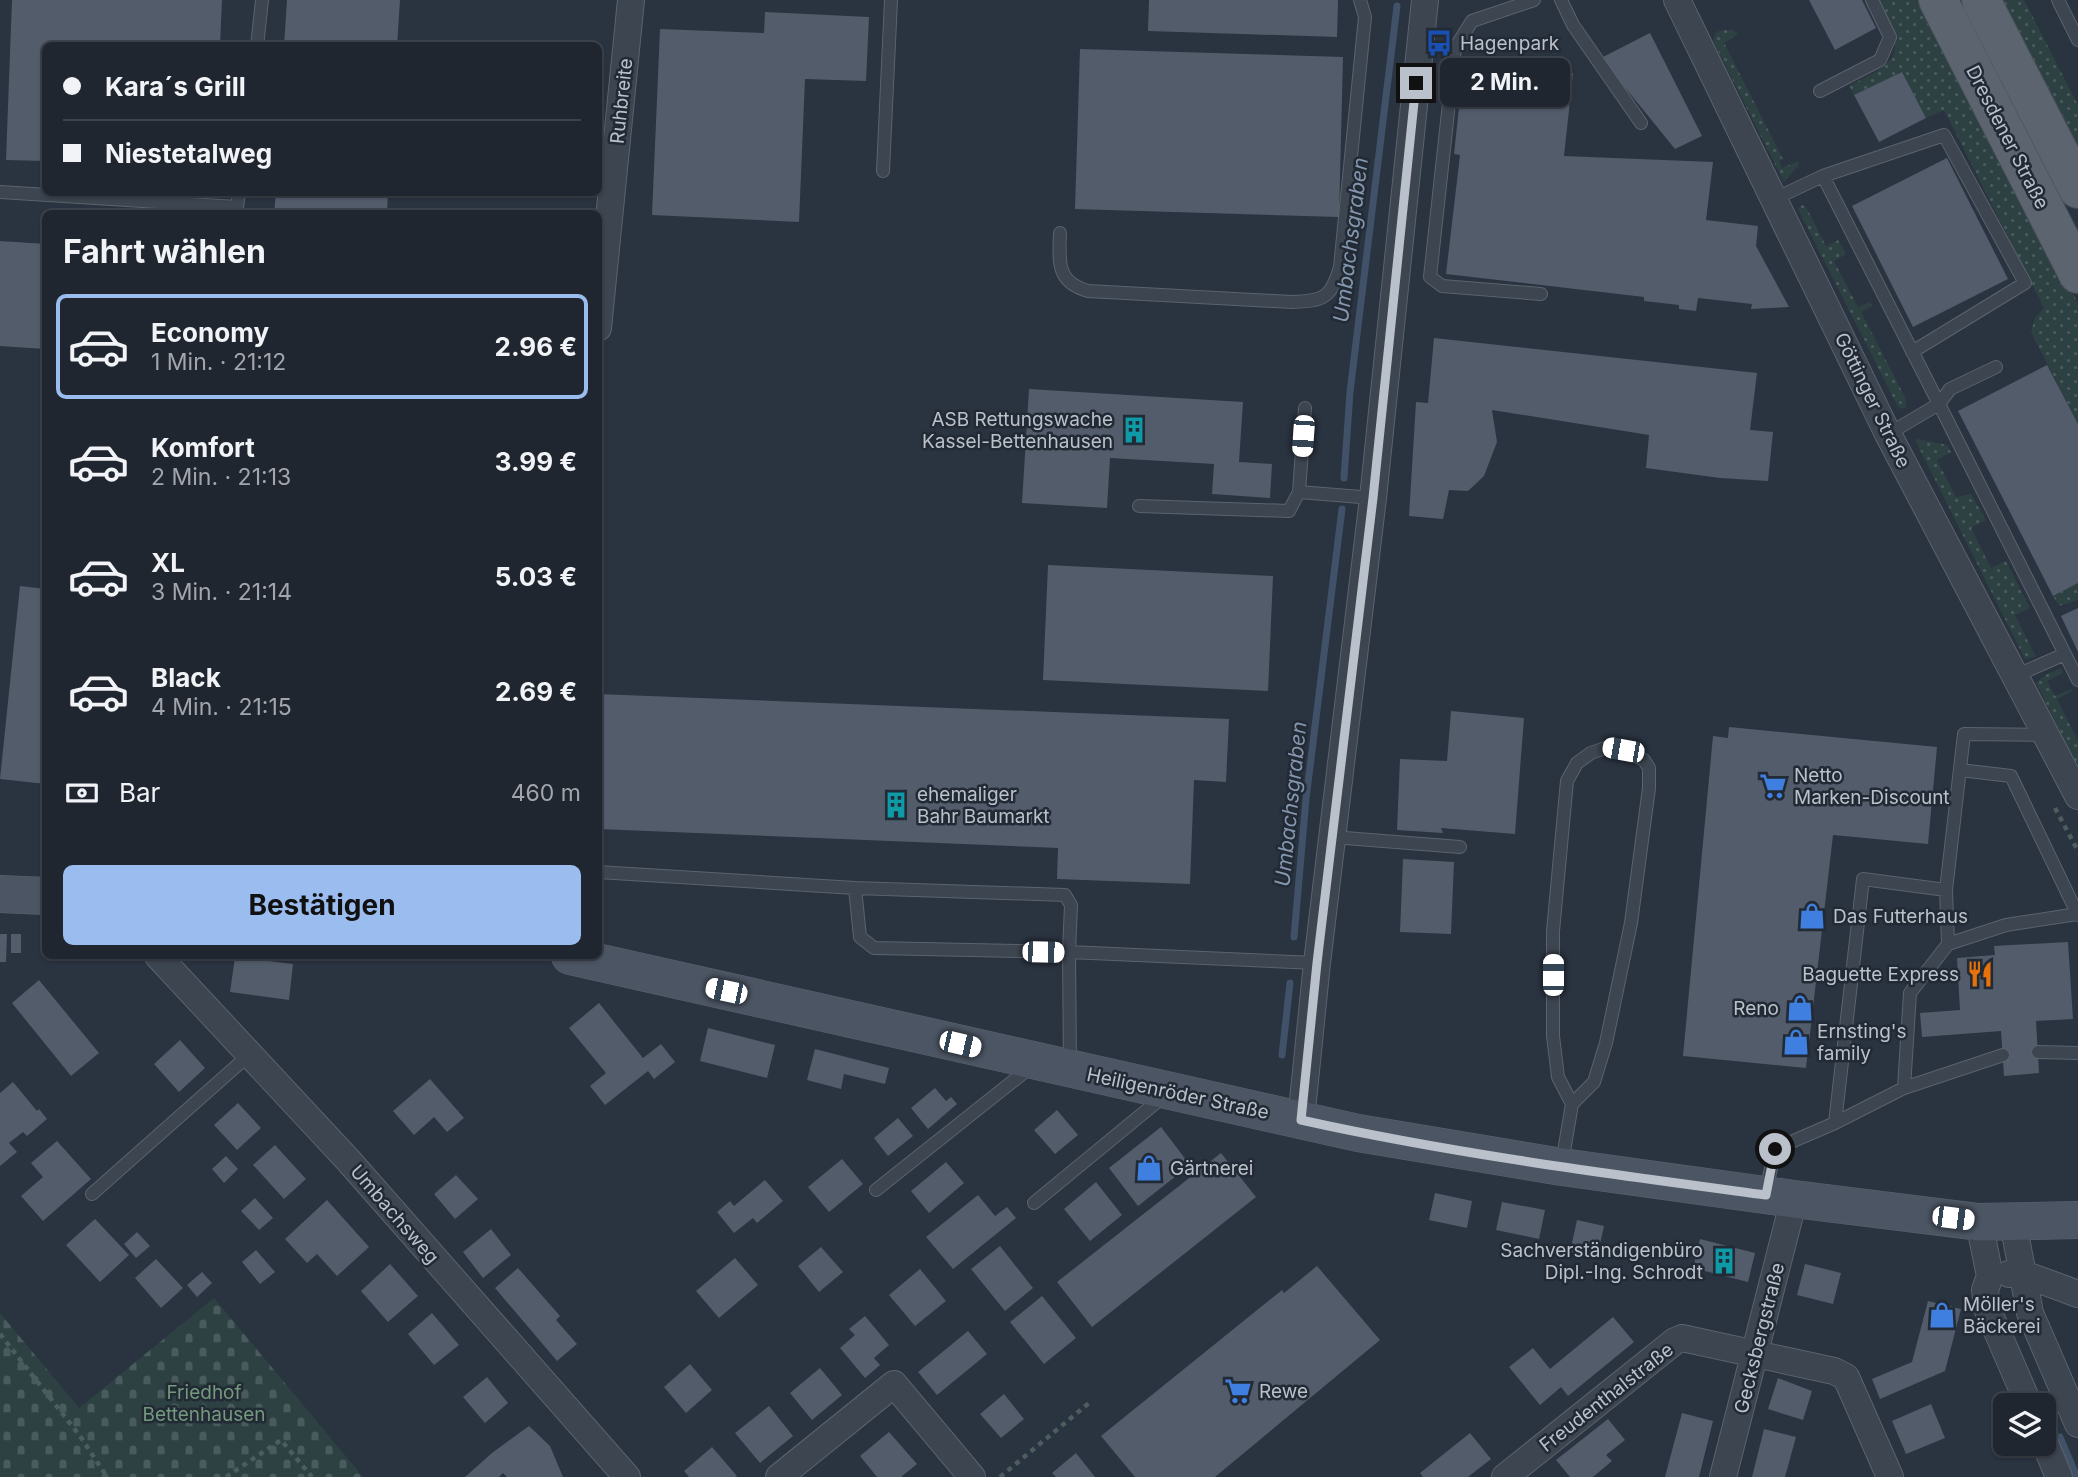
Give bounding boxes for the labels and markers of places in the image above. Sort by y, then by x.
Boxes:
bus stop icon: Hagenpark [1424,28,1454,58]
place label: Hagenpark [1460,32,1560,55]
place label: ASB Rettungswache Kassel-Bettenhausen [922,408,1113,453]
building icon: ASB Rettungswache Kassel-Bettenhausen [1119,415,1149,445]
place label: Netto Marken-Discount [1794,764,1950,809]
supermarket icon: Netto Marken-Discount [1758,771,1788,801]
place label: ehemaliger Bahr Baumarkt [917,783,1050,828]
building icon: ehemaliger Bahr Baumarkt [881,790,911,820]
shop icon: Das Futterhaus [1797,901,1827,931]
place label: Das Futterhaus [1833,905,1968,928]
restaurant icon: Baguette Express [1965,959,1995,989]
place label: Baguette Express [1802,963,1959,986]
shop icon: Reno [1785,993,1815,1023]
place label: Reno [1733,997,1779,1020]
place label: Ernsting's family [1817,1020,1907,1065]
shop icon: Ernsting's family [1781,1027,1811,1057]
shop icon: Gärtnerei [1134,1153,1164,1183]
place label: Gärtnerei [1170,1157,1253,1180]
place label: Sachverständigenbüro Dipl.-Ing. Schrodt [1500,1239,1703,1284]
building icon: Sachverständigenbüro Dipl.-Ing. Schrodt [1709,1246,1739,1276]
place label: Möller's Bäckerei [1963,1293,2041,1338]
shop icon: Möller's Bäckerei [1927,1300,1957,1330]
supermarket icon: Rewe [1223,1376,1253,1406]
place label: Rewe [1259,1380,1308,1403]

